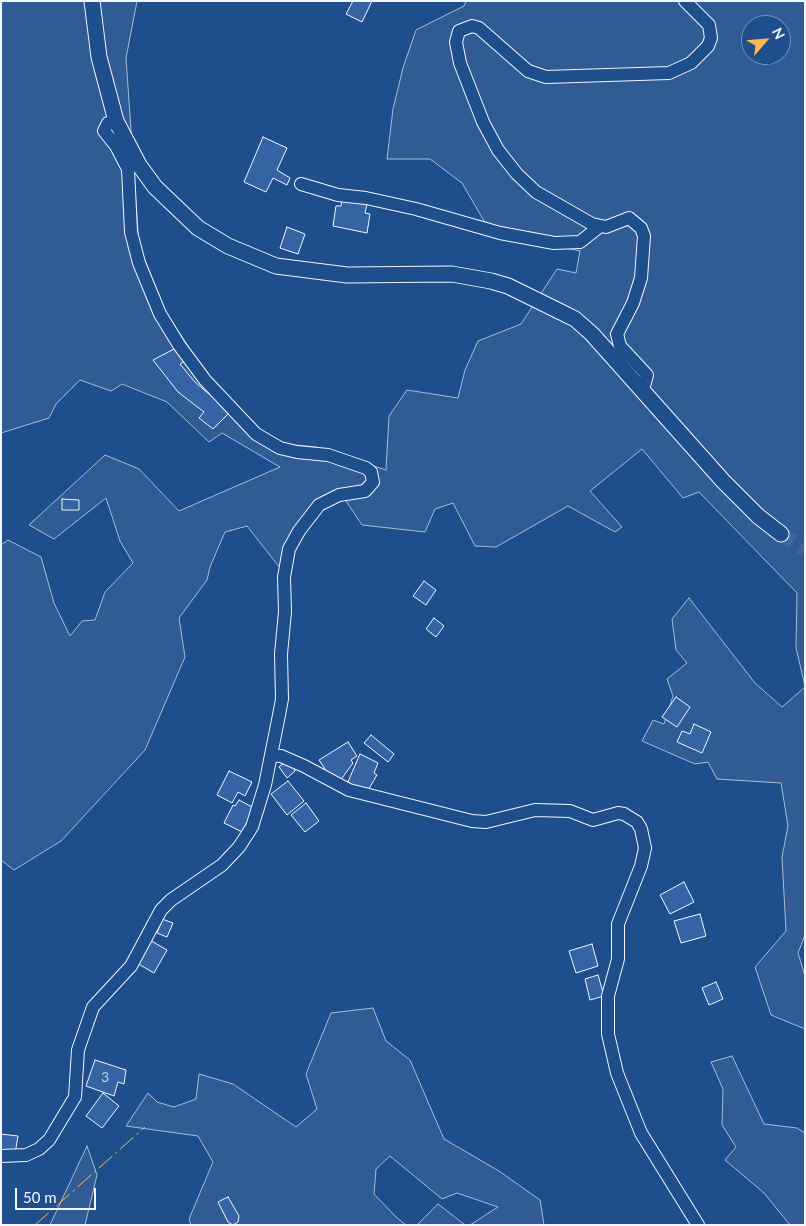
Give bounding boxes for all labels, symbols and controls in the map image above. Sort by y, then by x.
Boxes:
north arrow [741,15,791,65]
text: N [769,25,789,42]
house number: 3 [101,1069,109,1085]
scale bar [18,1178,99,1210]
text: 50 m [23,1188,57,1206]

